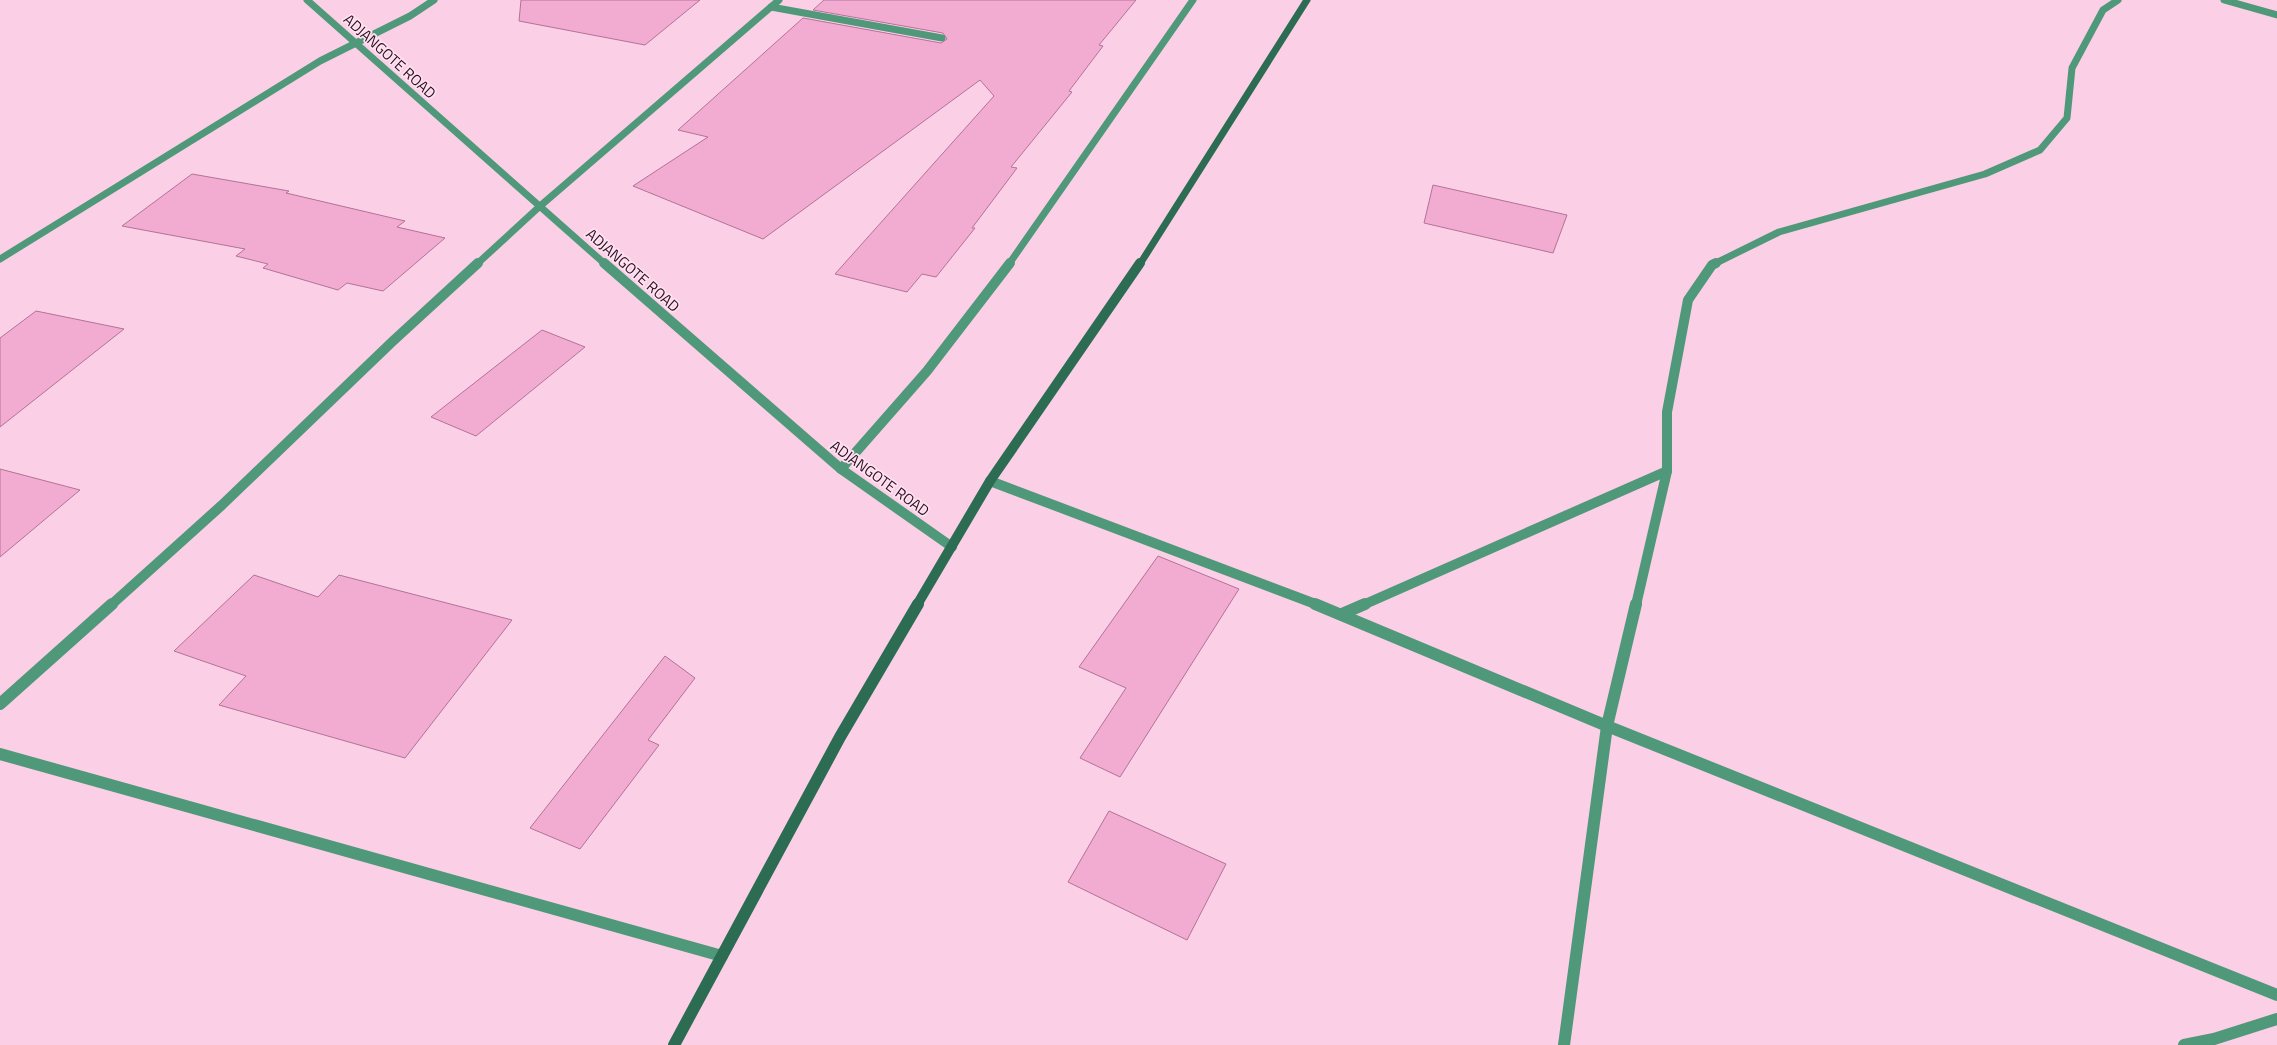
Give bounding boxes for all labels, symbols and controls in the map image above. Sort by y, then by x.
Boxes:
street label: ADJANGOTE ROAD [339,8,441,104]
street label: ADJANGOTE ROAD [581,223,685,317]
street label: ADJANGOTE ROAD [826,434,934,522]

